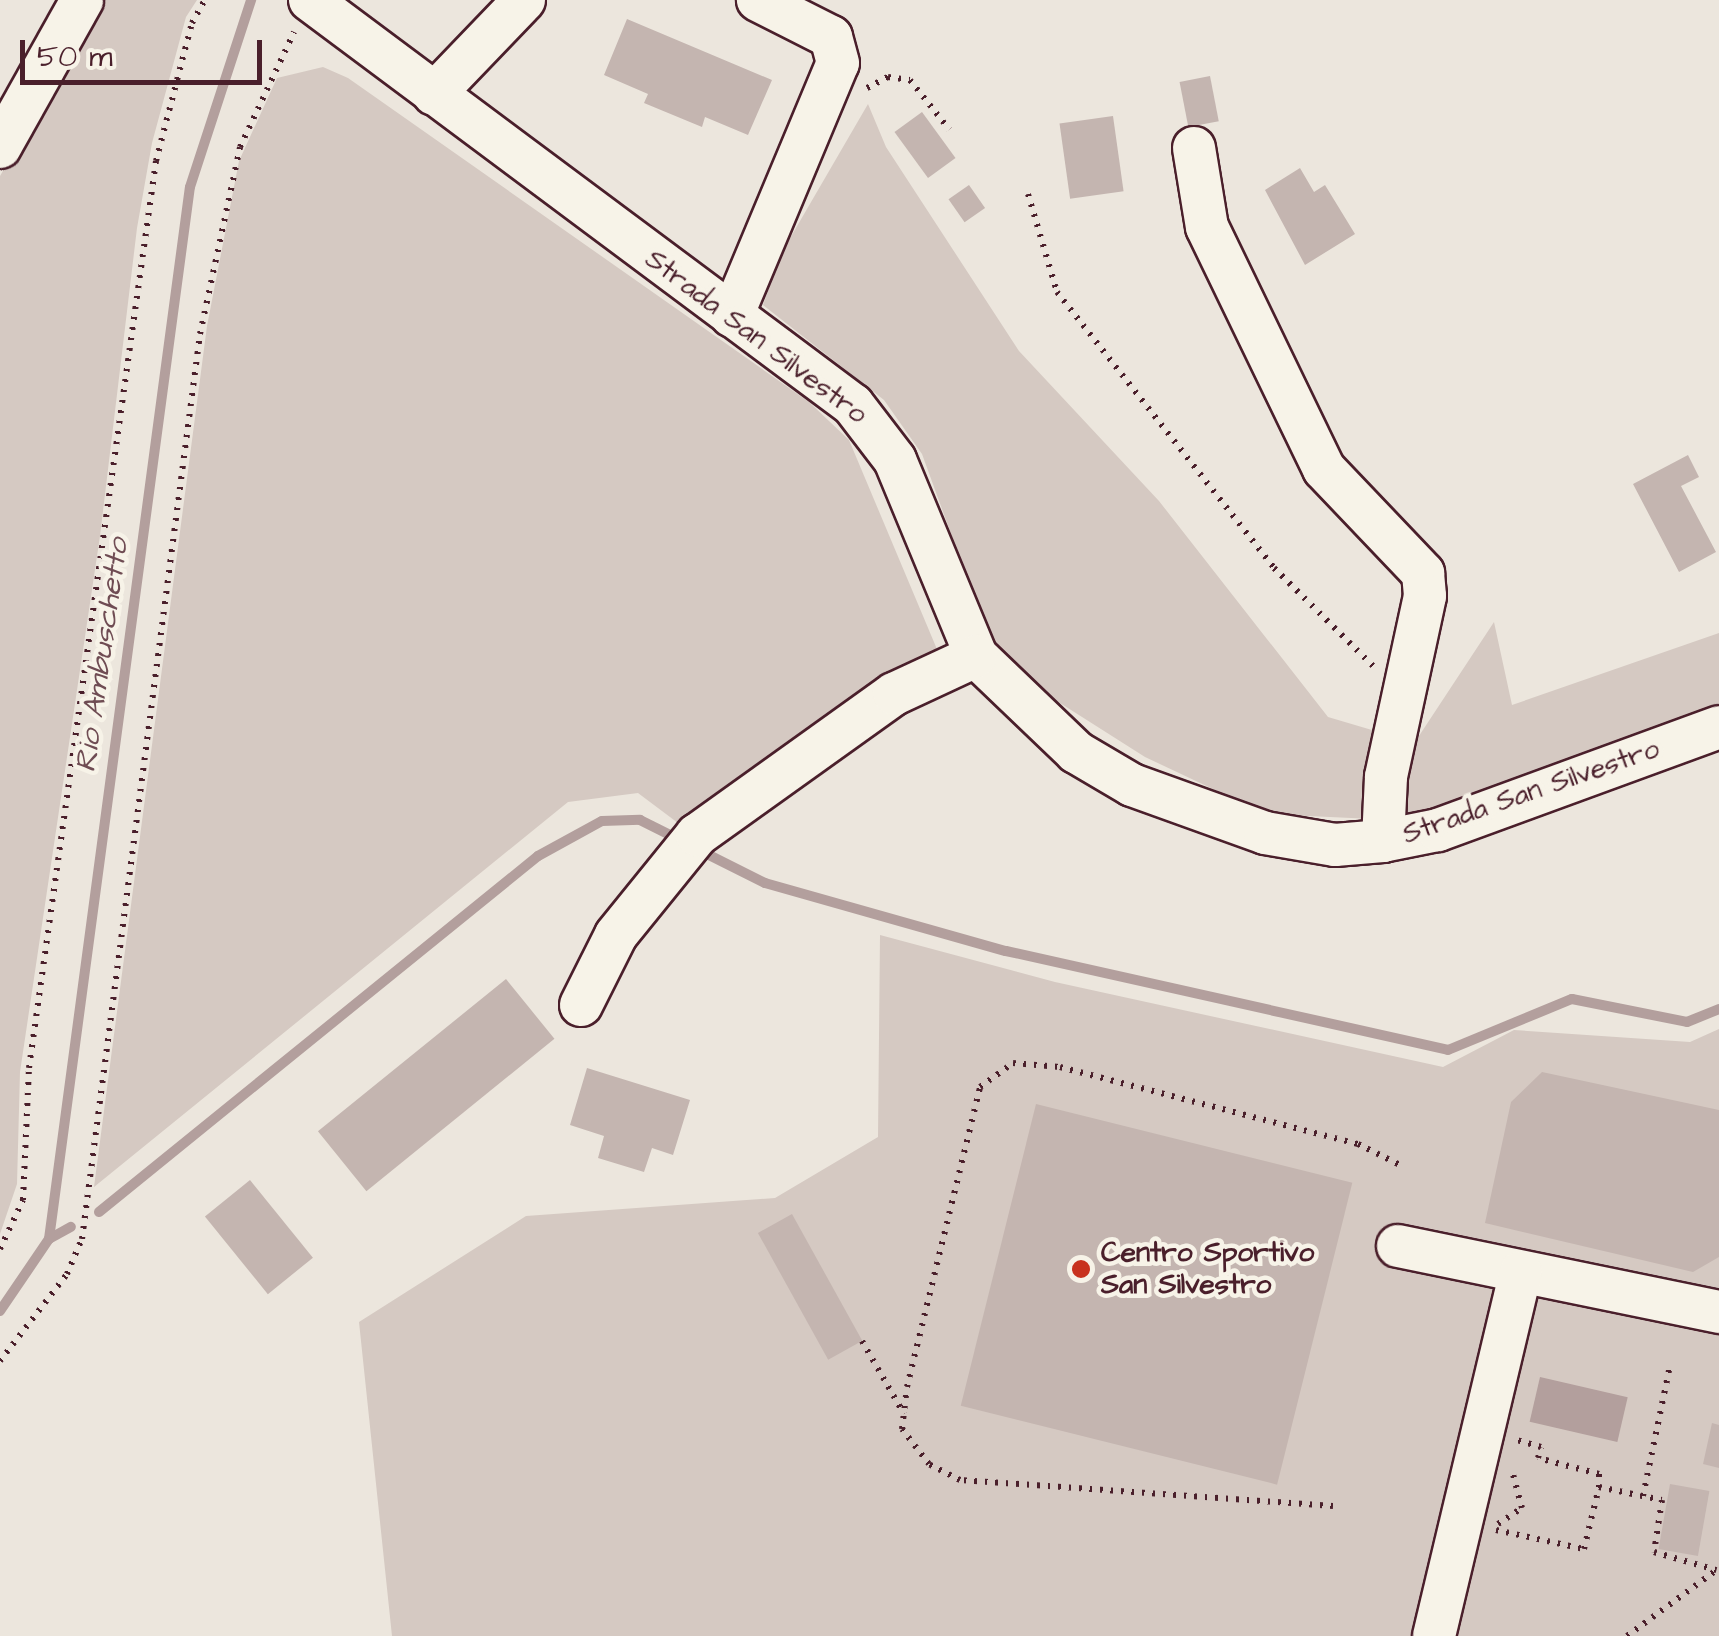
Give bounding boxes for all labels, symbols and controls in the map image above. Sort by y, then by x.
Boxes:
scale bar [25,20,268,82]
text: 50 m [37,36,113,78]
street label: Strada San Silvestro [638,243,874,431]
water label: Rio Ambuschetto [68,536,136,774]
street label: Strada San Silvestro [1398,732,1664,852]
place label: Centro Sportivo San Silvestro [1101,1236,1314,1302]
marker: Centro Sportivo San Silvestro [1070,1258,1092,1280]

